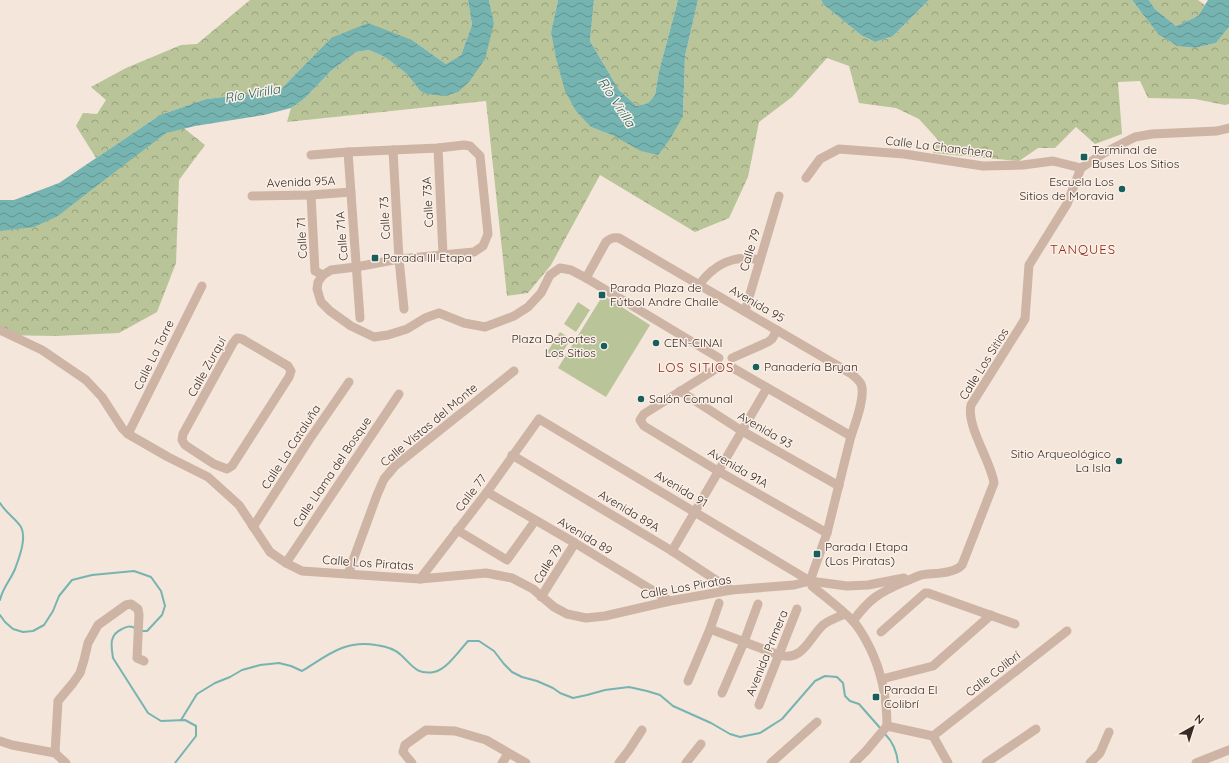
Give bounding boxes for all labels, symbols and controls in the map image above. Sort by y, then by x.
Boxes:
water label: Río Virilla [595,74,640,131]
water label: Río Virilla [223,80,282,106]
street label: Calle La Chanchera [885,132,994,161]
place label: Terminal de Buses Los Sitios [1092,142,1180,171]
marker: Terminal de Buses Los Sitios [1079,152,1089,162]
street label: Avenida 95A [266,173,336,190]
place label: Escuela Los Sitios de Moravia [1020,174,1114,203]
street label: Calle 73A [419,176,436,228]
marker: Escuela Los Sitios de Moravia [1117,184,1127,194]
street label: Calle 73 [376,196,393,240]
street label: Calle 71A [332,211,351,261]
street label: Calle 71 [293,217,310,259]
street label: Calle 79 [736,227,763,273]
district label: TANQUES [1050,241,1116,257]
place label: Parada III Etapa [383,250,472,265]
marker: Parada III Etapa [370,253,380,263]
place label: Parada Plaza de Fútbol Andre Challe [610,280,719,309]
street label: Avenida 95 [727,282,787,325]
marker: Parada Plaza de Fútbol Andre Challe [597,290,607,300]
street label: Calle La Torre [130,317,177,392]
street label: Calle Los Sitios [956,325,1012,402]
place label: Plaza Deportes Los Sitios [511,331,596,360]
street label: Calle Zurquí [184,334,229,399]
place label: CEN-CINAI [664,335,722,350]
marker: CEN-CINAI [651,338,661,348]
marker: Plaza Deportes Los Sitios [599,341,609,351]
district label: LOS SITIOS [658,359,734,375]
place label: Panadería Bryan [764,359,858,374]
marker: Panadería Bryan [751,362,761,372]
street label: Calle Vistas del Monte [377,380,480,470]
place label: Salón Comunal [649,391,733,406]
marker: Salón Comunal [636,394,646,404]
street label: Calle La Cataluña [258,402,323,492]
street label: Avenida 93 [735,408,795,451]
street label: Calle Llama del Bosque [289,413,374,530]
street label: Avenida 91A [706,444,771,491]
place label: Sitio Arqueológico La Isla [1011,446,1111,475]
marker: Sitio Arqueológico La Isla [1114,456,1124,466]
street label: Avenida 91 [652,467,710,510]
street label: Calle 77 [452,471,489,514]
street label: Avenida 89A [596,486,663,535]
street label: Avenida 89 [555,513,616,558]
place label: Parada I Etapa (Los Piratas) [825,539,908,568]
street label: Calle 79 [530,541,566,586]
marker: Parada I Etapa (Los Piratas) [812,549,822,559]
street label: Calle Los Piratas [322,552,415,573]
street label: Calle Los Piratas [640,571,733,602]
street label: Avenida Primera [742,608,791,698]
street label: Calle Colibrí [962,647,1023,700]
place label: Parada El Colibrí [884,682,938,711]
marker: Parada El Colibrí [871,692,881,702]
north arrow [1173,707,1213,747]
text: N [1192,711,1207,727]

